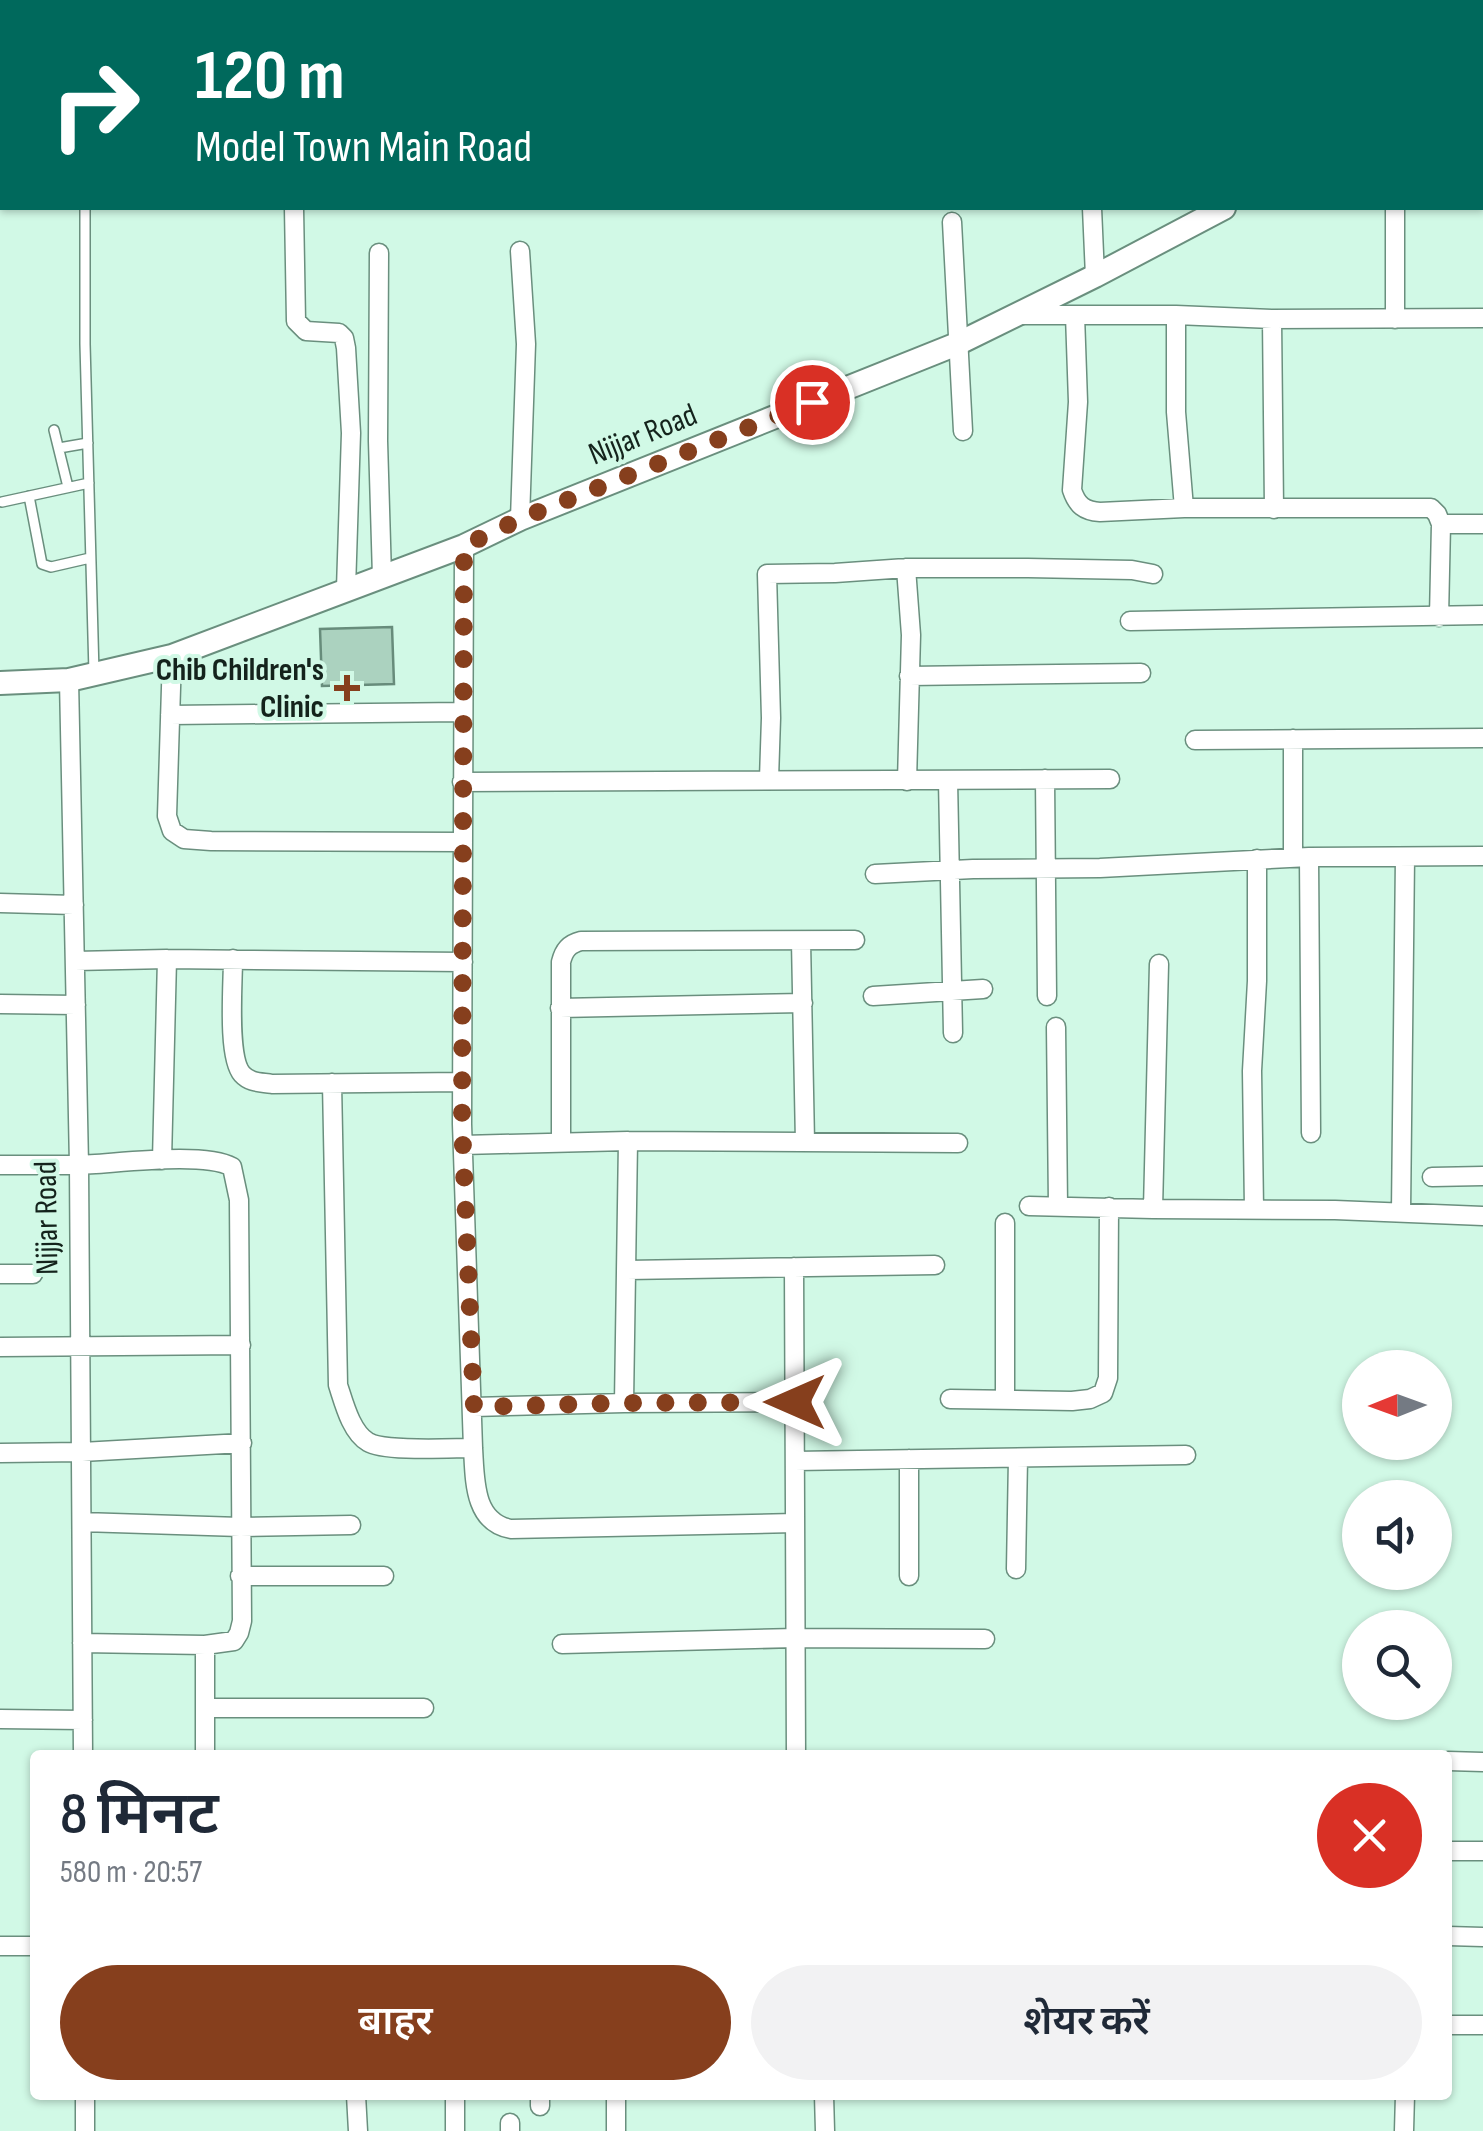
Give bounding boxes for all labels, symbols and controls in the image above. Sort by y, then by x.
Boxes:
text: 120 m [195,35,345,119]
icon: right [30,40,160,170]
text: Model Town Main Road [195,120,532,175]
pin [770,360,855,445]
icon: arrive [785,375,840,430]
street label: Nijjar Road [583,396,703,474]
place label: Chib Children's Clinic [156,651,324,727]
marker: Chib Children's Clinic [334,675,360,701]
street label: Nijjar Road [27,1161,67,1275]
position arrow [743,1350,847,1454]
north arrow [1342,1350,1452,1460]
map controls [1342,1350,1452,1720]
button: sound [1342,1480,1452,1590]
button: search [1342,1610,1452,1720]
text: 8 मिनट [60,1779,219,1851]
button: close [1317,1783,1422,1888]
text: 580 m · 20:57 [60,1853,202,1892]
button: बाहर [60,1965,731,2080]
button: शेयर करें [751,1965,1422,2080]

